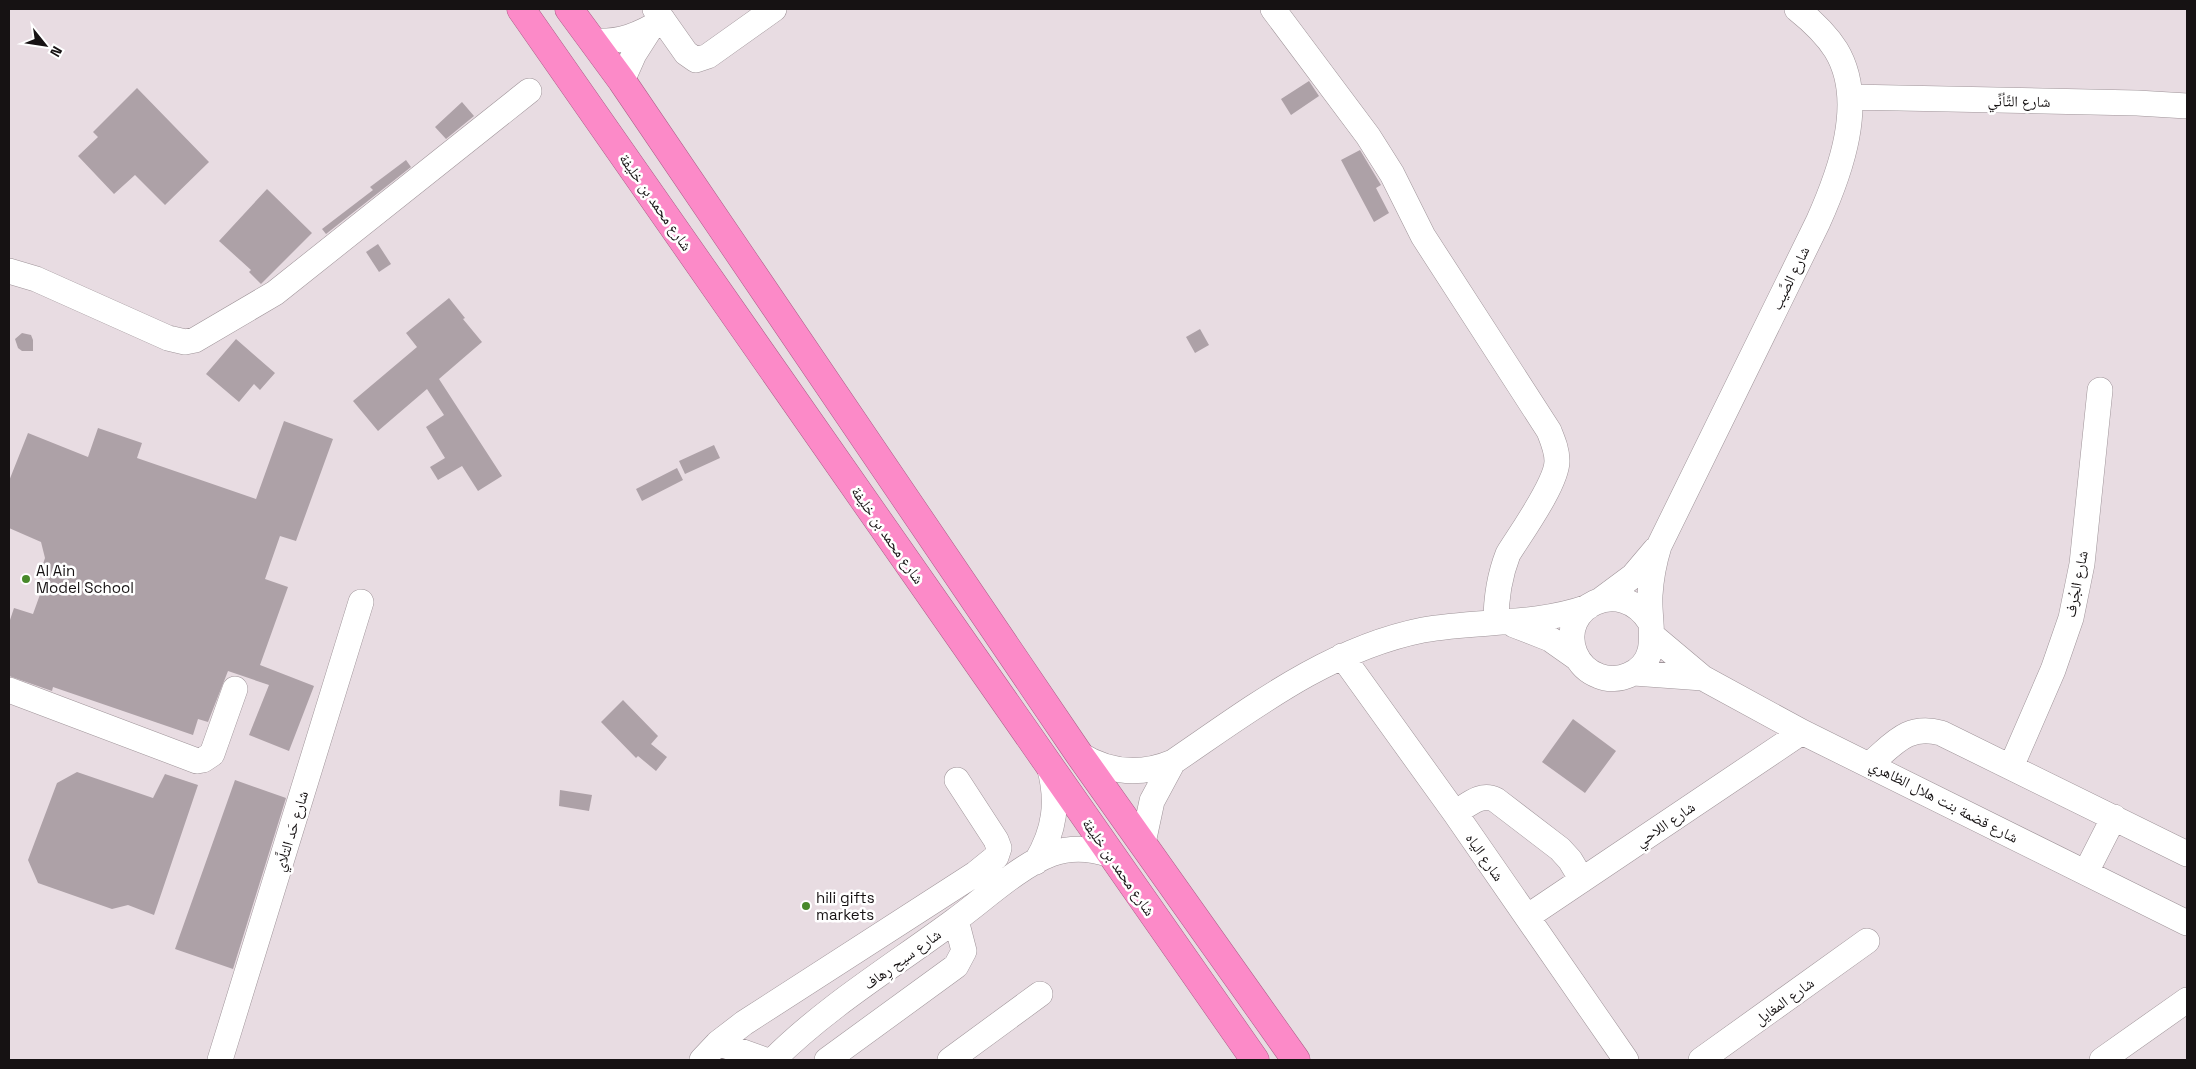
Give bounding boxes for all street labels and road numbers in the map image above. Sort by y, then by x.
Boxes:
street label: شارع التَّأنِّي [1987,91,2051,114]
street label: شارع محمد بن خليفة [615,150,697,255]
street label: شارع الصَّيب [1766,243,1814,313]
street label: شارع محمد بن خليفة [847,483,929,588]
street label: شارع الجُرف [2060,549,2093,619]
street label: شارع قضمة بنت هلال الظاهري [1865,755,2022,849]
street label: شارع حَد التلَّاي [269,788,315,875]
street label: شارع اللاحي [1631,797,1700,853]
street label: شارع محمد بن خليفة [1078,815,1160,920]
street label: شارع الياه [1461,829,1508,885]
street label: شارع سيح رِهاف [859,924,946,995]
street label: شارع المغايل [1750,973,1818,1030]

